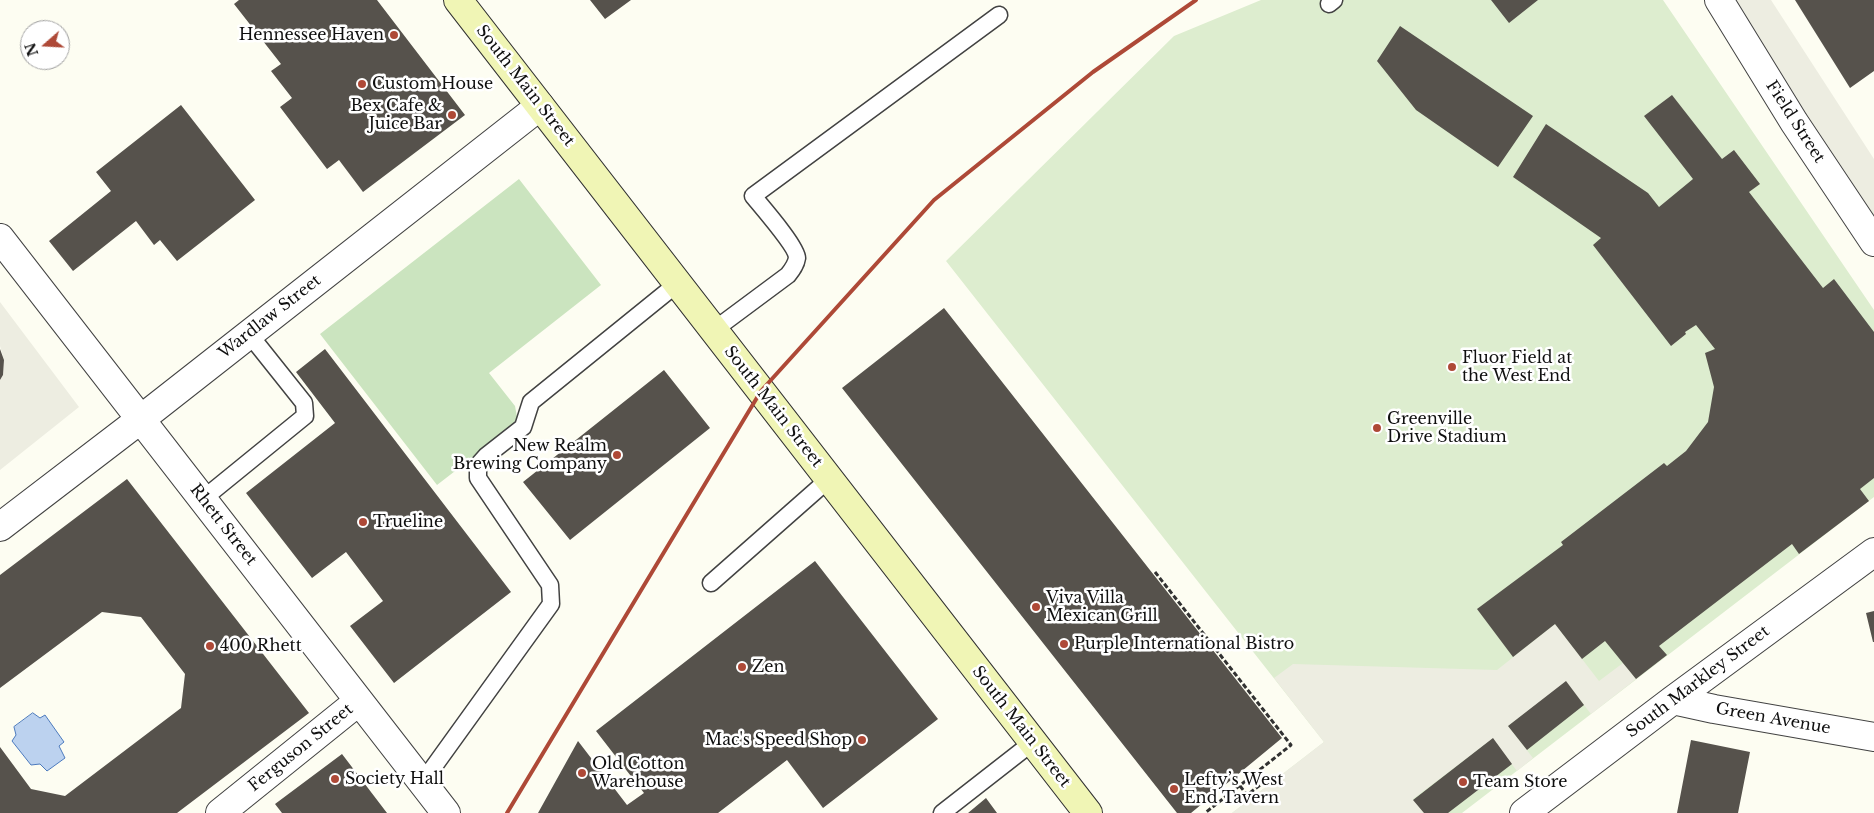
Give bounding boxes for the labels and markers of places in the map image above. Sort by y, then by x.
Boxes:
place label: Hennessee Haven [239,25,384,45]
marker: Hennessee Haven [388,29,400,41]
place label: Custom House [372,74,493,94]
marker: Custom House [356,78,368,90]
place label: Bex Cafe & Juice Bar [350,96,442,134]
marker: Bex Cafe & Juice Bar [446,109,458,121]
place label: Fluor Field at the West End [1462,348,1572,386]
marker: Fluor Field at the West End [1446,361,1458,373]
place label: Greenville Drive Stadium [1387,409,1507,447]
marker: Greenville Drive Stadium [1371,422,1383,434]
place label: New Realm Brewing Company [453,436,607,474]
marker: New Realm Brewing Company [611,449,623,461]
place label: Trueline [373,512,443,532]
marker: Trueline [357,516,369,528]
place label: Viva Villa Mexican Grill [1046,588,1158,626]
marker: Viva Villa Mexican Grill [1030,601,1042,613]
place label: Purple International Bistro [1074,634,1294,654]
place label: 400 Rhett [220,636,302,656]
marker: Purple International Bistro [1058,638,1070,650]
marker: 400 Rhett [204,640,216,652]
place label: Zen [752,657,785,677]
marker: Zen [736,661,748,673]
place label: Mac's Speed Shop [705,730,852,750]
marker: Mac's Speed Shop [856,734,868,746]
place label: Old Cotton Warehouse [592,754,684,792]
marker: Old Cotton Warehouse [576,767,588,779]
place label: Society Hall [345,769,444,789]
place label: Lefty’s West End Tavern [1184,770,1283,808]
place label: Team Store [1473,772,1567,792]
marker: Society Hall [329,773,341,785]
marker: Team Store [1457,776,1469,788]
marker: Lefty’s West End Tavern [1168,783,1180,795]

